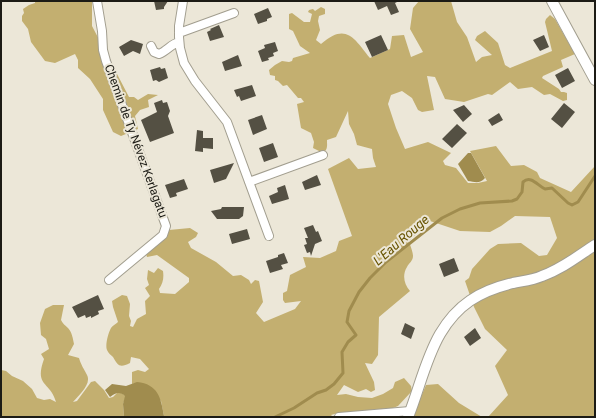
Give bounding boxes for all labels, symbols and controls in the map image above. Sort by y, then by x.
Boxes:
street label: Chemin de Ty Névez Kerlagatu [102,62,170,220]
water label: L'Eau Rouge [370,212,432,268]

